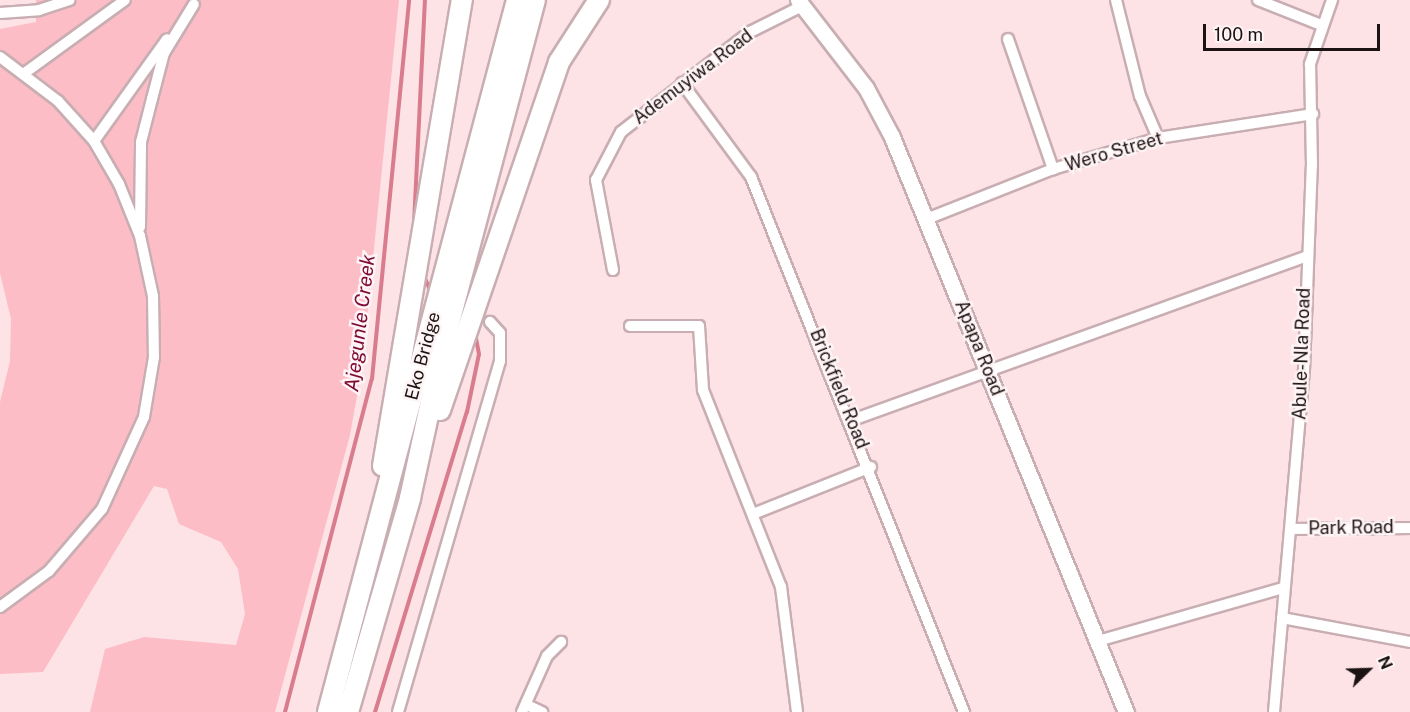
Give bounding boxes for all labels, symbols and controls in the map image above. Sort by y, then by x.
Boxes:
scale bar [1206,12,1383,50]
text: 100 m [1214,24,1263,45]
street label: Ademuyiwa Road [629,25,757,129]
street label: Wero Street [1063,128,1165,176]
water label: Ajegunle Creek [340,253,380,393]
street label: Abule-Nla Road [1289,288,1315,420]
street label: Apapa Road [950,297,1008,399]
street label: Eko Bridge [401,309,445,403]
street label: Brickfield Road [805,326,873,452]
street label: Park Road [1308,516,1394,540]
north arrow [1338,640,1398,700]
text: N [1374,653,1396,672]

